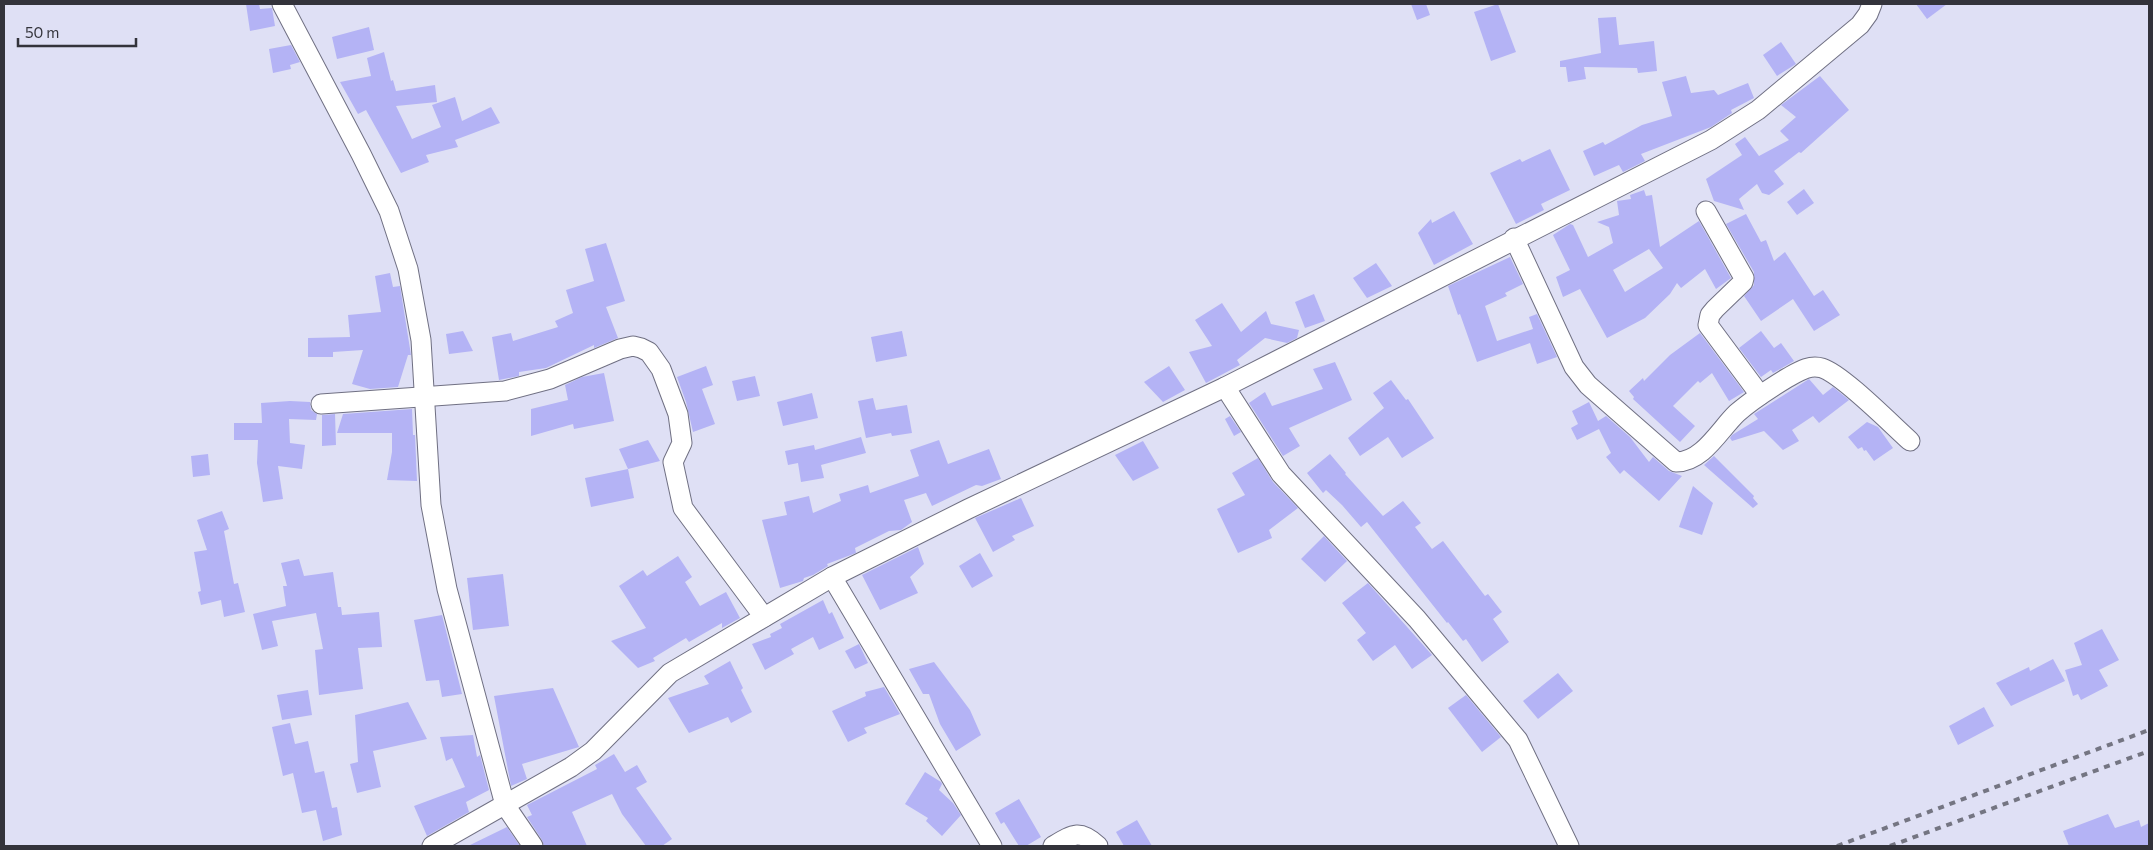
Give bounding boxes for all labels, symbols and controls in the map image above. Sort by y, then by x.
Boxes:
scale bar [18,15,135,47]
text: 50 m [25,23,59,41]

